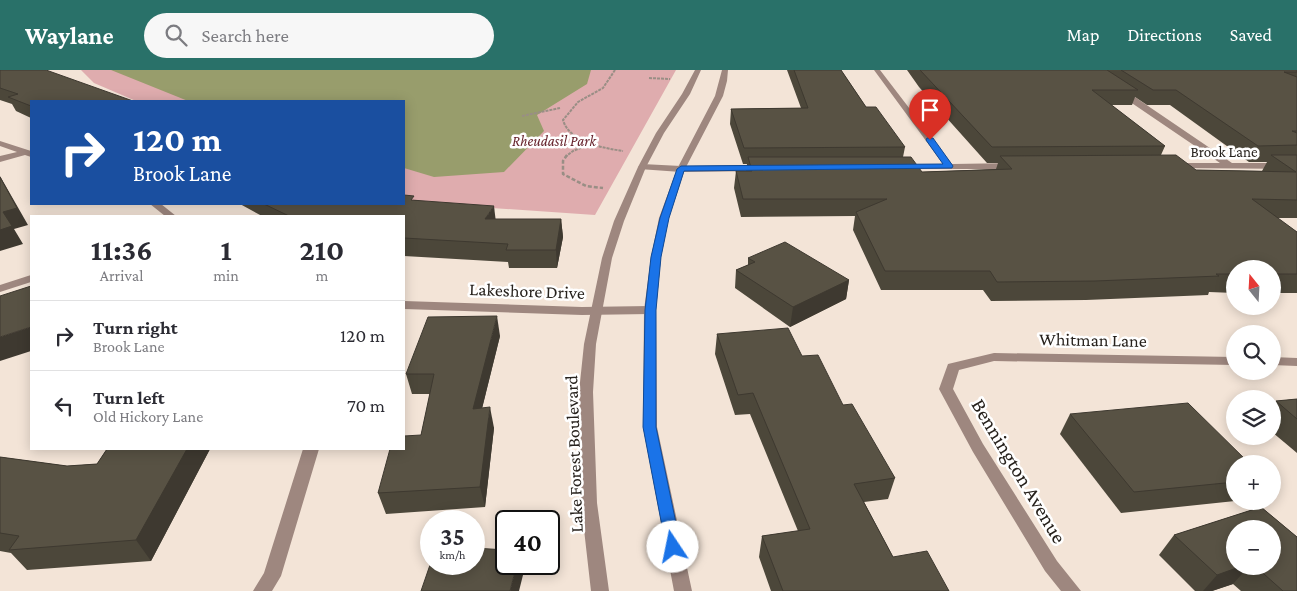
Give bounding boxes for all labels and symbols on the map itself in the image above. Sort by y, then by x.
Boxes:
pin [909,89,951,140]
park label: Rheudasil Park [512,133,597,149]
street label: Brook Lane [1190,144,1258,160]
north arrow [1226,260,1281,315]
street label: Lakeshore Drive [469,279,585,303]
street label: Whitman Lane [1039,329,1147,351]
street label: Lake Forest Boulevard [561,374,587,533]
street label: Bennington Avenue [966,394,1072,548]
speed limit sign: 40 [495,510,560,575]
position arrow [646,520,698,572]

